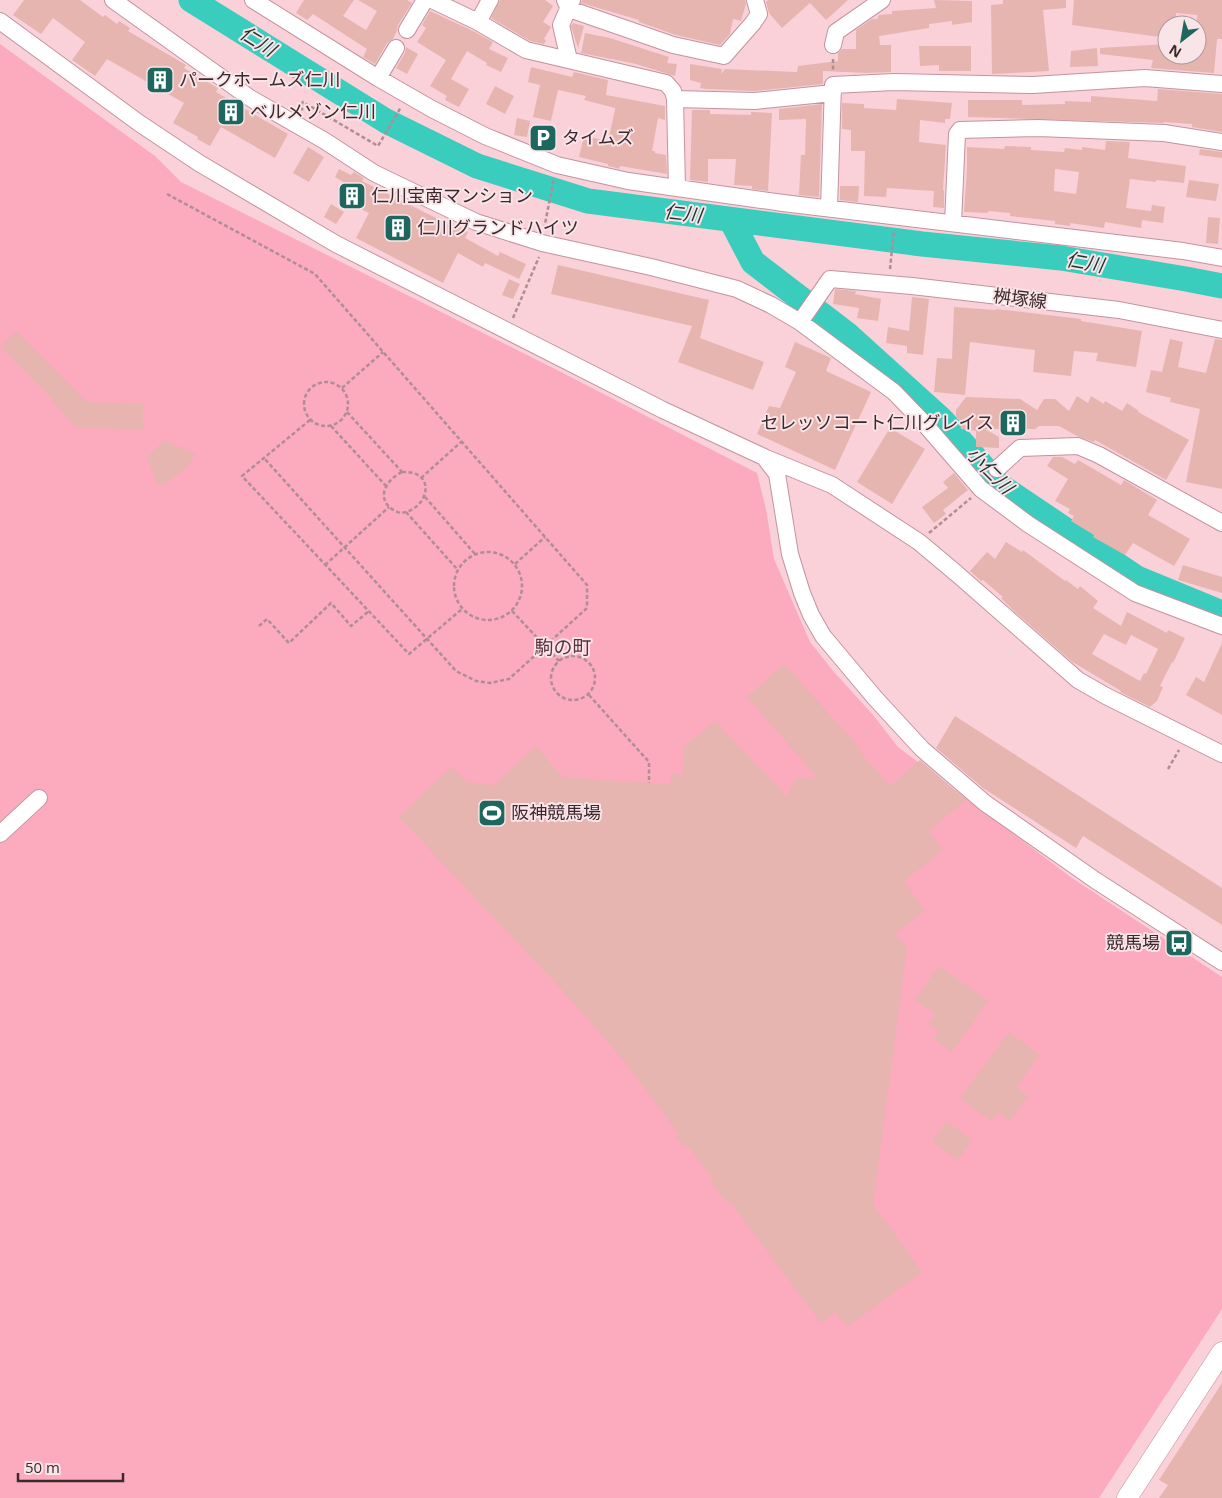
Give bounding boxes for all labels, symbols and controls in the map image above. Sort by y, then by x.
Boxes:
north arrow [1157,15,1207,65]
water label: 仁川 [235,20,283,63]
text: N [1165,40,1185,63]
building icon: パークホームズ仁川 [145,65,175,95]
place label: パークホームズ仁川 [179,67,340,91]
building icon: ベルメゾン仁川 [216,97,246,127]
place label: ベルメゾン仁川 [250,99,376,123]
parking icon: タイムズ [528,123,558,153]
place label: タイムズ [562,125,634,149]
building icon: 仁川宝南マンション [337,181,367,211]
place label: 仁川宝南マンション [371,183,533,207]
water label: 仁川 [663,198,705,228]
building icon: 仁川グランドハイツ [383,213,413,243]
place label: 仁川グランドハイツ [417,215,579,239]
water label: 仁川 [1064,246,1108,278]
street label: 桝塚線 [992,283,1048,313]
building icon: セレッソコート仁川グレイス [998,408,1028,438]
place label: セレッソコート仁川グレイス [761,410,994,434]
water label: 小仁川 [961,441,1021,501]
district label: 駒の町 [534,634,592,660]
sports icon: 阪神競馬場 [477,798,507,828]
place label: 阪神競馬場 [511,800,601,824]
bus stop icon: 競馬場 [1164,928,1194,958]
place label: 競馬場 [1106,930,1160,954]
scale bar [18,1450,122,1482]
text: 50 m [25,1457,60,1477]

